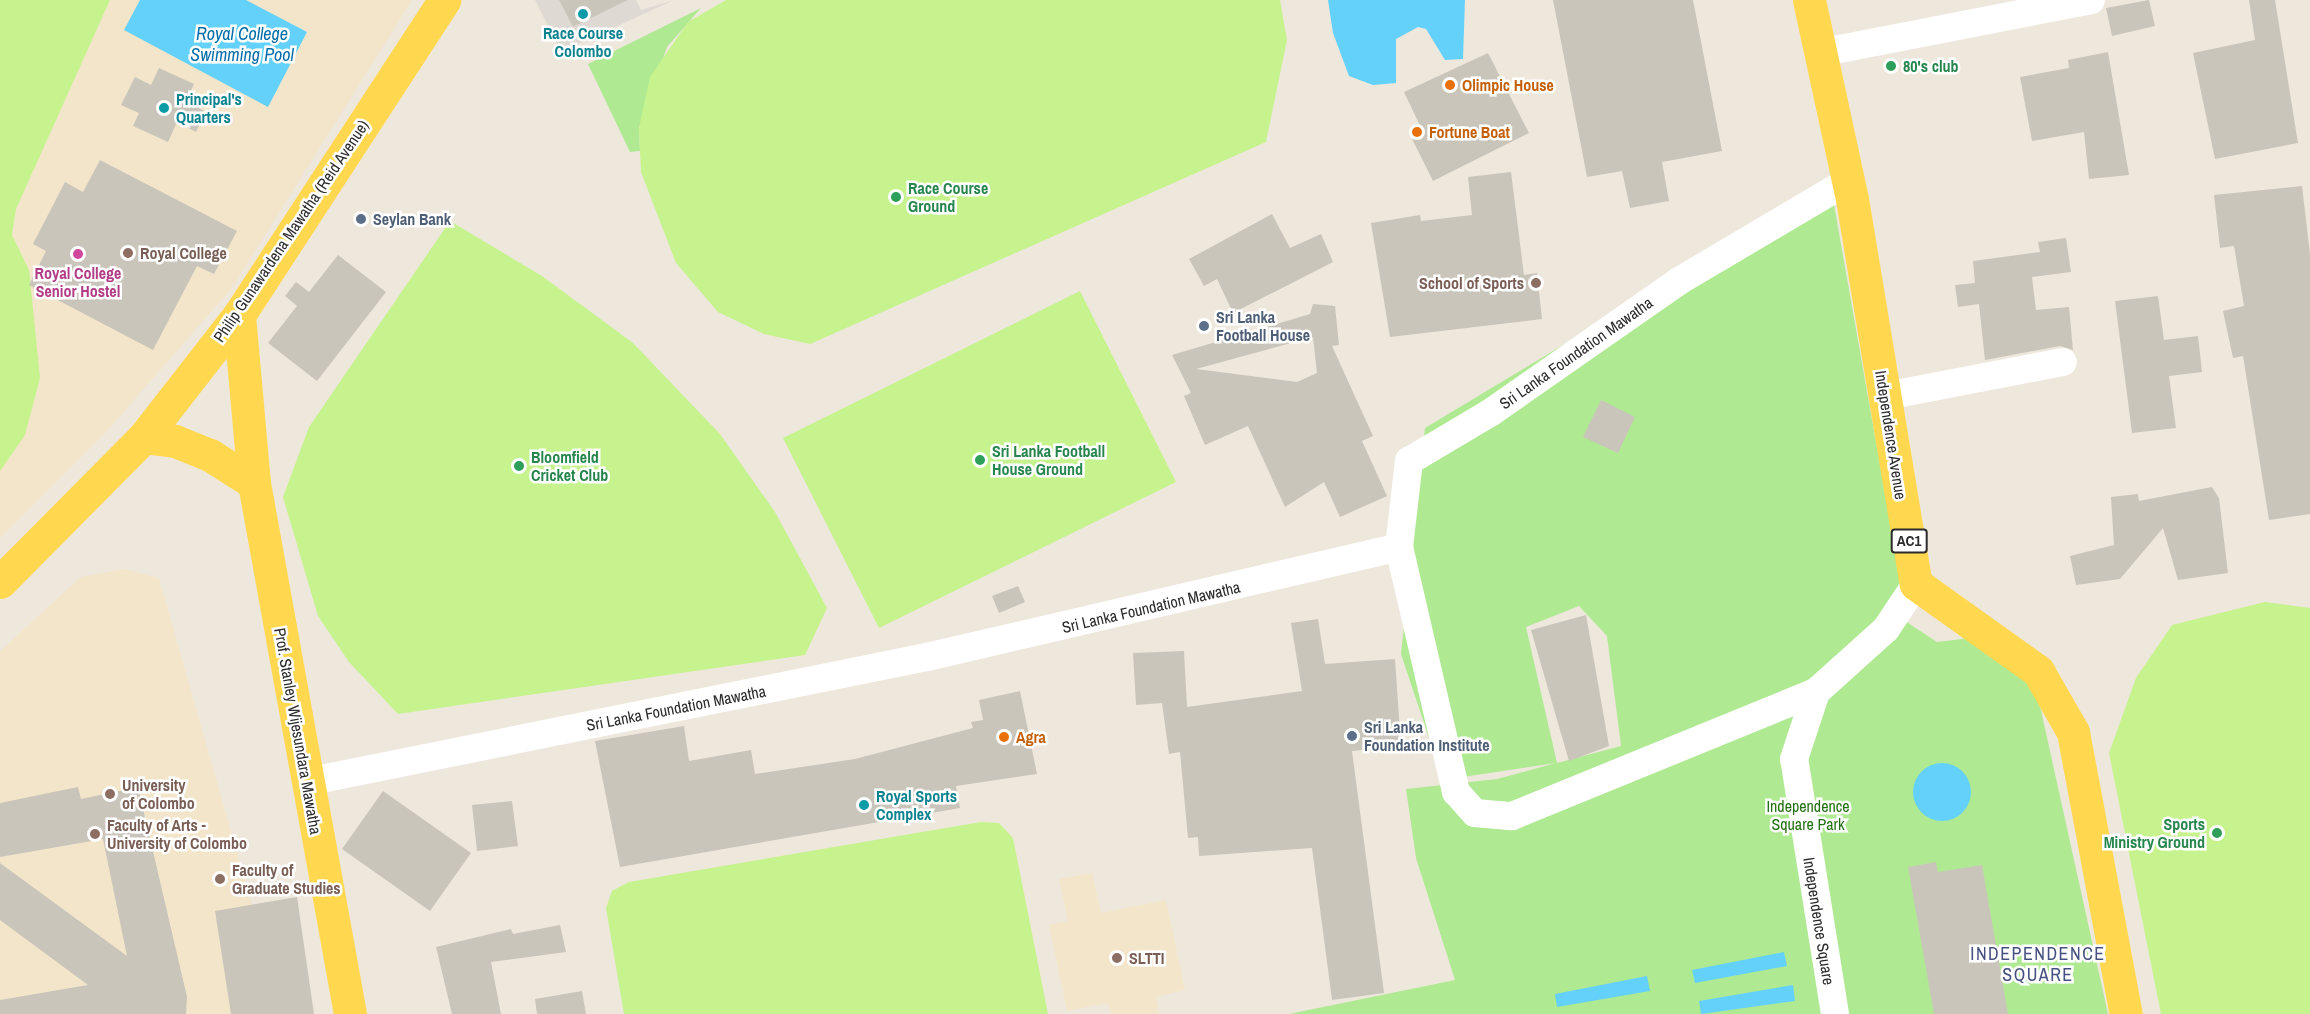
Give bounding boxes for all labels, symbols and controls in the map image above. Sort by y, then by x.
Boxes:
marker: Race Course Colombo [576,7,590,21]
place label: Race Course Colombo [543,23,623,61]
water label: Royal College Swimming Pool [190,24,294,66]
place label: 80's club [1903,56,1959,76]
marker: 80's club [1884,59,1898,73]
place label: Olimpic House [1462,75,1554,95]
marker: Olimpic House [1443,78,1457,92]
place label: Principal's Quarters [176,89,242,127]
marker: Principal's Quarters [157,101,171,115]
street label: Philip Gunawardena Mawatha (Reid Avenue) [209,116,373,346]
place label: Fortune Boat [1429,122,1510,142]
marker: Fortune Boat [1410,125,1424,139]
place label: Race Course Ground [908,178,988,216]
marker: Race Course Ground [889,190,903,204]
place label: Seylan Bank [373,209,451,229]
marker: Seylan Bank [354,212,368,226]
place label: Royal College [140,243,227,263]
marker: Royal College [121,246,135,260]
marker: Royal College Senior Hostel [71,247,85,261]
place label: Royal College Senior Hostel [35,263,121,301]
place label: School of Sports [1419,273,1524,293]
marker: School of Sports [1529,276,1543,290]
street label: Sri Lanka Foundation Mawatha [1496,293,1656,413]
place label: Sri Lanka Football House [1216,307,1310,345]
marker: Sri Lanka Football House [1197,319,1211,333]
street label: Independence Avenue [1871,369,1911,501]
place label: Sri Lanka Football House Ground [992,441,1105,479]
place label: Bloomfield Cricket Club [531,447,608,485]
marker: Sri Lanka Football House Ground [973,453,987,467]
marker: Bloomfield Cricket Club [512,459,526,473]
road number: AC1 [1890,529,1928,553]
street label: Sri Lanka Foundation Mawatha [1060,577,1242,637]
street label: Prof. Stanley Wijesundara Mawatha [270,626,326,836]
street label: Sri Lanka Foundation Mawatha [585,681,767,735]
place label: Sri Lanka Foundation Institute [1364,717,1489,755]
place label: Agra [1016,727,1046,747]
marker: Sri Lanka Foundation Institute [1345,729,1359,743]
marker: Agra [997,730,1011,744]
place label: University of Colombo [122,775,195,813]
place label: Royal Sports Complex [876,786,957,824]
marker: University of Colombo [103,787,117,801]
park label: Independence Square Park [1766,796,1850,834]
marker: Royal Sports Complex [857,798,871,812]
place label: Sports Ministry Ground [2104,814,2205,852]
place label: Faculty of Arts - University of Colombo [107,815,247,853]
marker: Sports Ministry Ground [2210,826,2224,840]
marker: Faculty of Arts - University of Colombo [88,827,102,841]
street label: Independence Square [1799,856,1839,986]
place label: Faculty of Graduate Studies [232,860,341,898]
marker: Faculty of Graduate Studies [213,872,227,886]
district label: INDEPENDENCE SQUARE [1970,944,2106,986]
place label: SLTTI [1129,948,1164,968]
marker: SLTTI [1110,951,1124,965]

